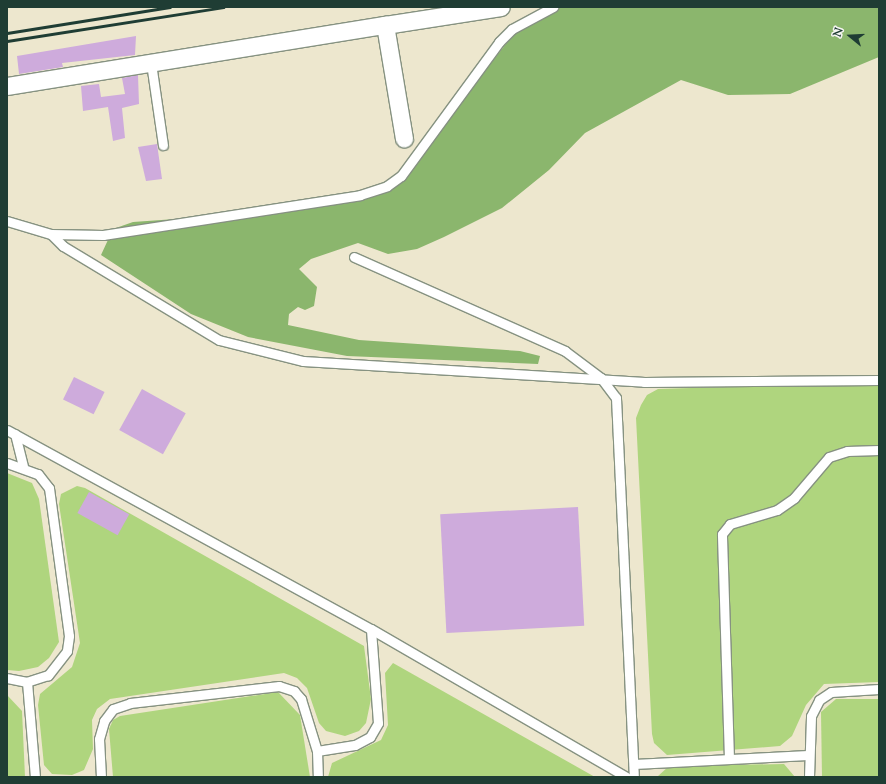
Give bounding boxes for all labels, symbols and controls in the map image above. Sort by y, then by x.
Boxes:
north arrow [830,16,870,56]
text: N [830,26,848,39]

